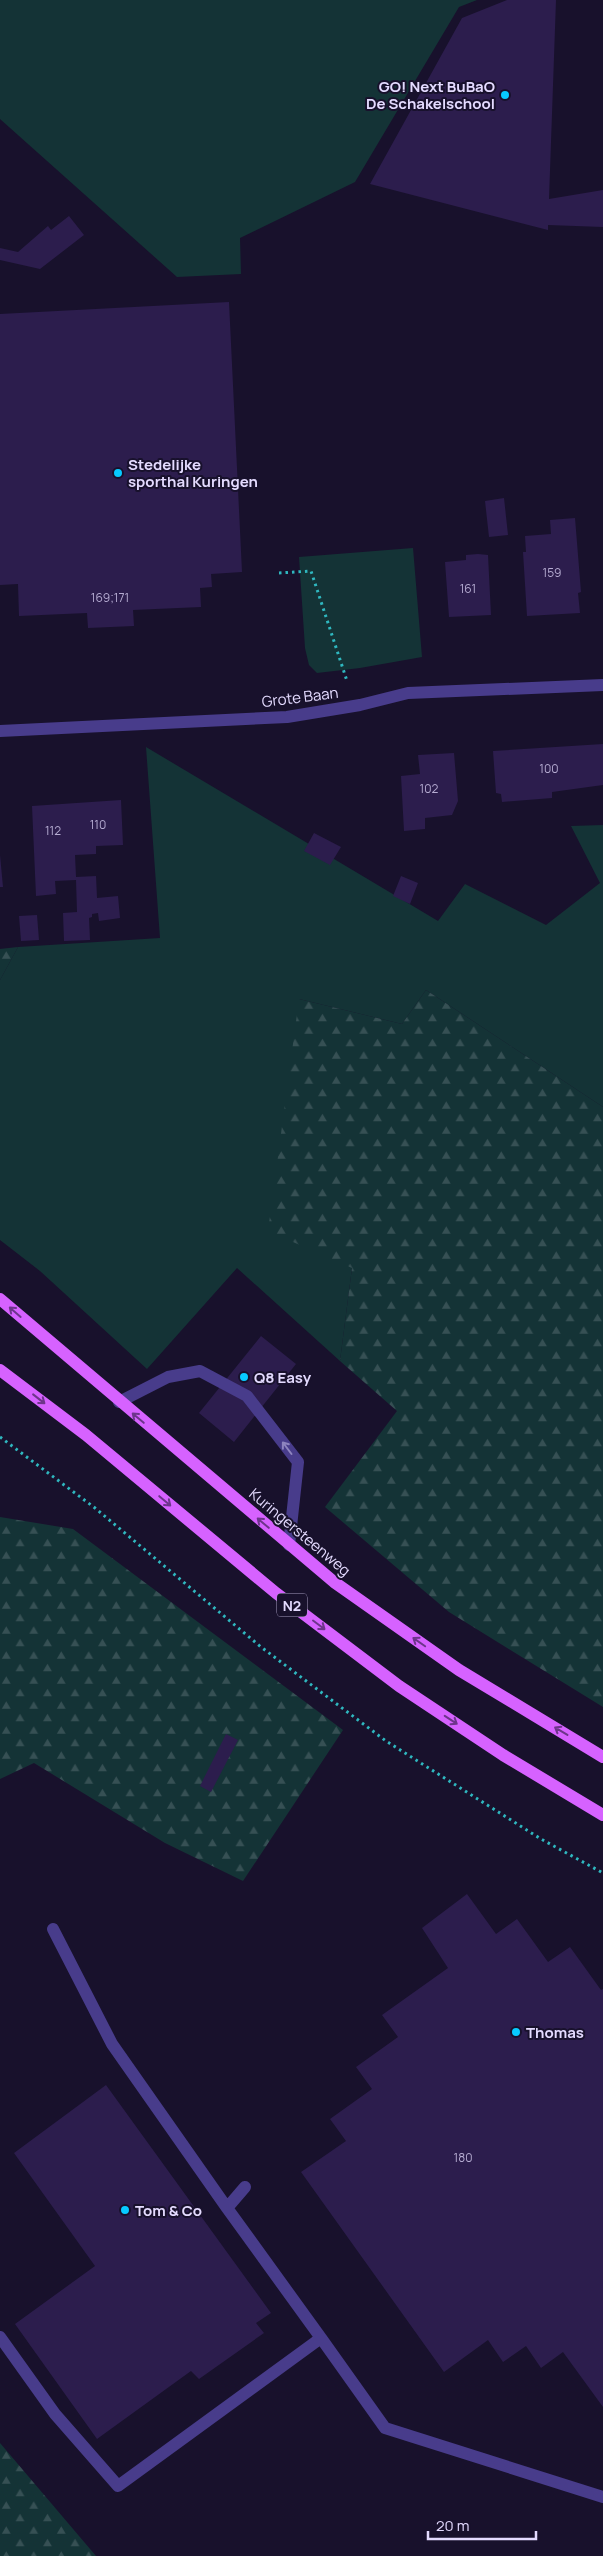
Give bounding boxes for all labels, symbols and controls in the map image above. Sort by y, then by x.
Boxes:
place label: GO! Next BuBaO De Schakelschool [366,76,495,114]
marker: GO! Next BuBaO De Schakelschool [499,89,511,101]
place label: Stedelijke sporthal Kuringen [128,454,258,492]
marker: Stedelijke sporthal Kuringen [112,467,124,479]
house number: 159 [542,564,562,581]
house number: 161 [460,580,476,597]
house number: 169;171 [91,589,129,606]
street label: Grote Baan [261,682,340,712]
house number: 100 [539,760,559,777]
house number: 102 [420,780,439,797]
house number: 110 [90,816,106,833]
house number: 112 [45,822,61,839]
one-way arrow [9,1306,22,1318]
place label: Q8 Easy [254,1367,312,1388]
marker: Q8 Easy [238,1371,250,1383]
one-way arrow [32,1393,45,1404]
one-way arrow [132,1412,145,1424]
one-way arrow [281,1442,292,1455]
street label: Kuringersteenweg [245,1483,355,1581]
one-way arrow [159,1496,172,1507]
one-way arrow [256,1517,269,1528]
road number: N2 [277,1594,307,1616]
one-way arrow [312,1620,325,1631]
one-way arrow [413,1637,427,1647]
one-way arrow [443,1716,457,1726]
one-way arrow [555,1726,569,1736]
place label: Thomas [526,2022,584,2043]
marker: Thomas [510,2026,522,2038]
house number: 180 [454,2149,472,2166]
place label: Tom & Co [135,2200,202,2221]
marker: Tom & Co [119,2204,131,2216]
scale bar [428,2508,536,2540]
text: 20 m [436,2515,469,2536]

